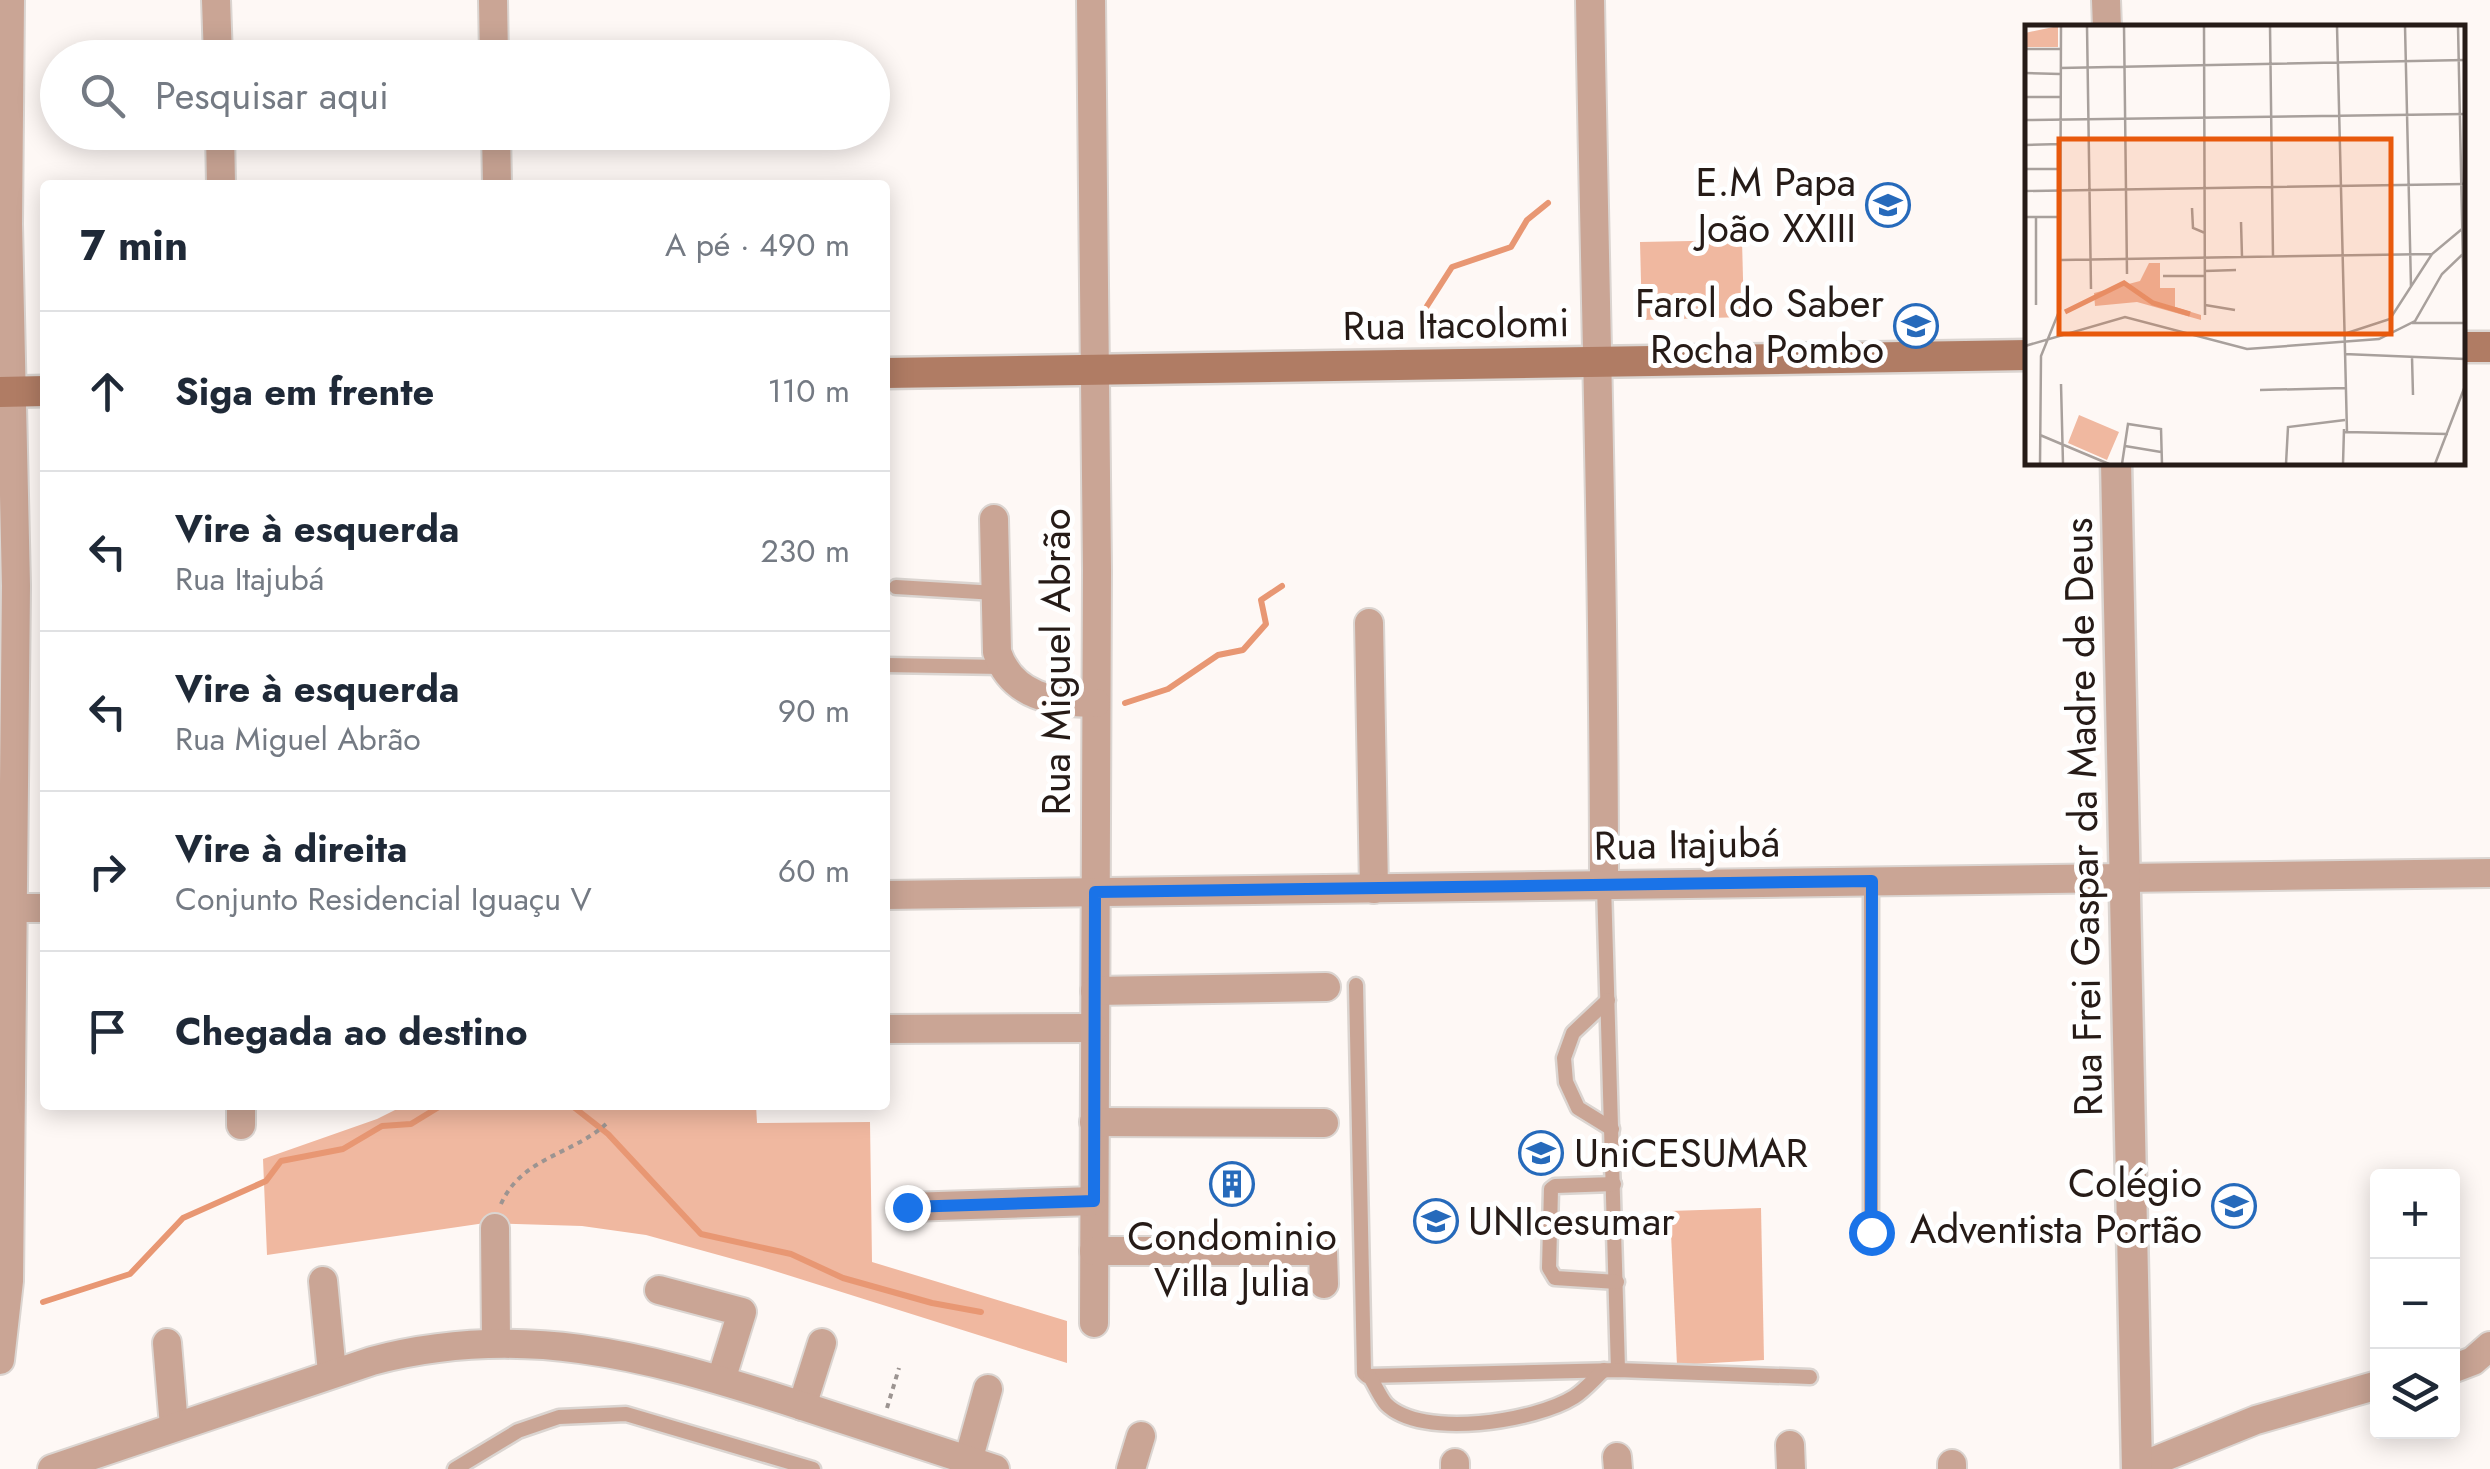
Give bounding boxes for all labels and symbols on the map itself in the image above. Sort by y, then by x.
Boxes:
inset map [2025,25,2465,465]
place label: E.M Papa João XXIII [1693,153,1856,257]
school or university icon: E.M Papa João XXIII [1865,182,1911,228]
place label: Farol do Saber Rocha Pombo [1635,274,1884,378]
street label: Rua Itacolomi [1342,293,1570,355]
school or university icon: Farol do Saber Rocha Pombo [1893,303,1939,349]
street label: Rua Miguel Abrão [1027,508,1085,816]
street label: Rua Frei Gaspar da Madre de Deus [2049,517,2117,1117]
street label: Rua Itajubá [1593,813,1781,875]
place label: UniCESUMAR [1574,1124,1808,1182]
school or university icon: UniCESUMAR [1518,1130,1564,1176]
place label: Colégio Adventista Portão [1910,1154,2202,1258]
building icon: Condominio Villa Julia [1209,1161,1255,1207]
school or university icon: Colégio Adventista Portão [2211,1183,2257,1229]
route end [885,1185,931,1231]
place label: UNIcesumar [1468,1192,1675,1250]
school or university icon: UNIcesumar [1413,1198,1459,1244]
place label: Condominio Villa Julia [1127,1207,1337,1311]
route start [1849,1210,1895,1256]

